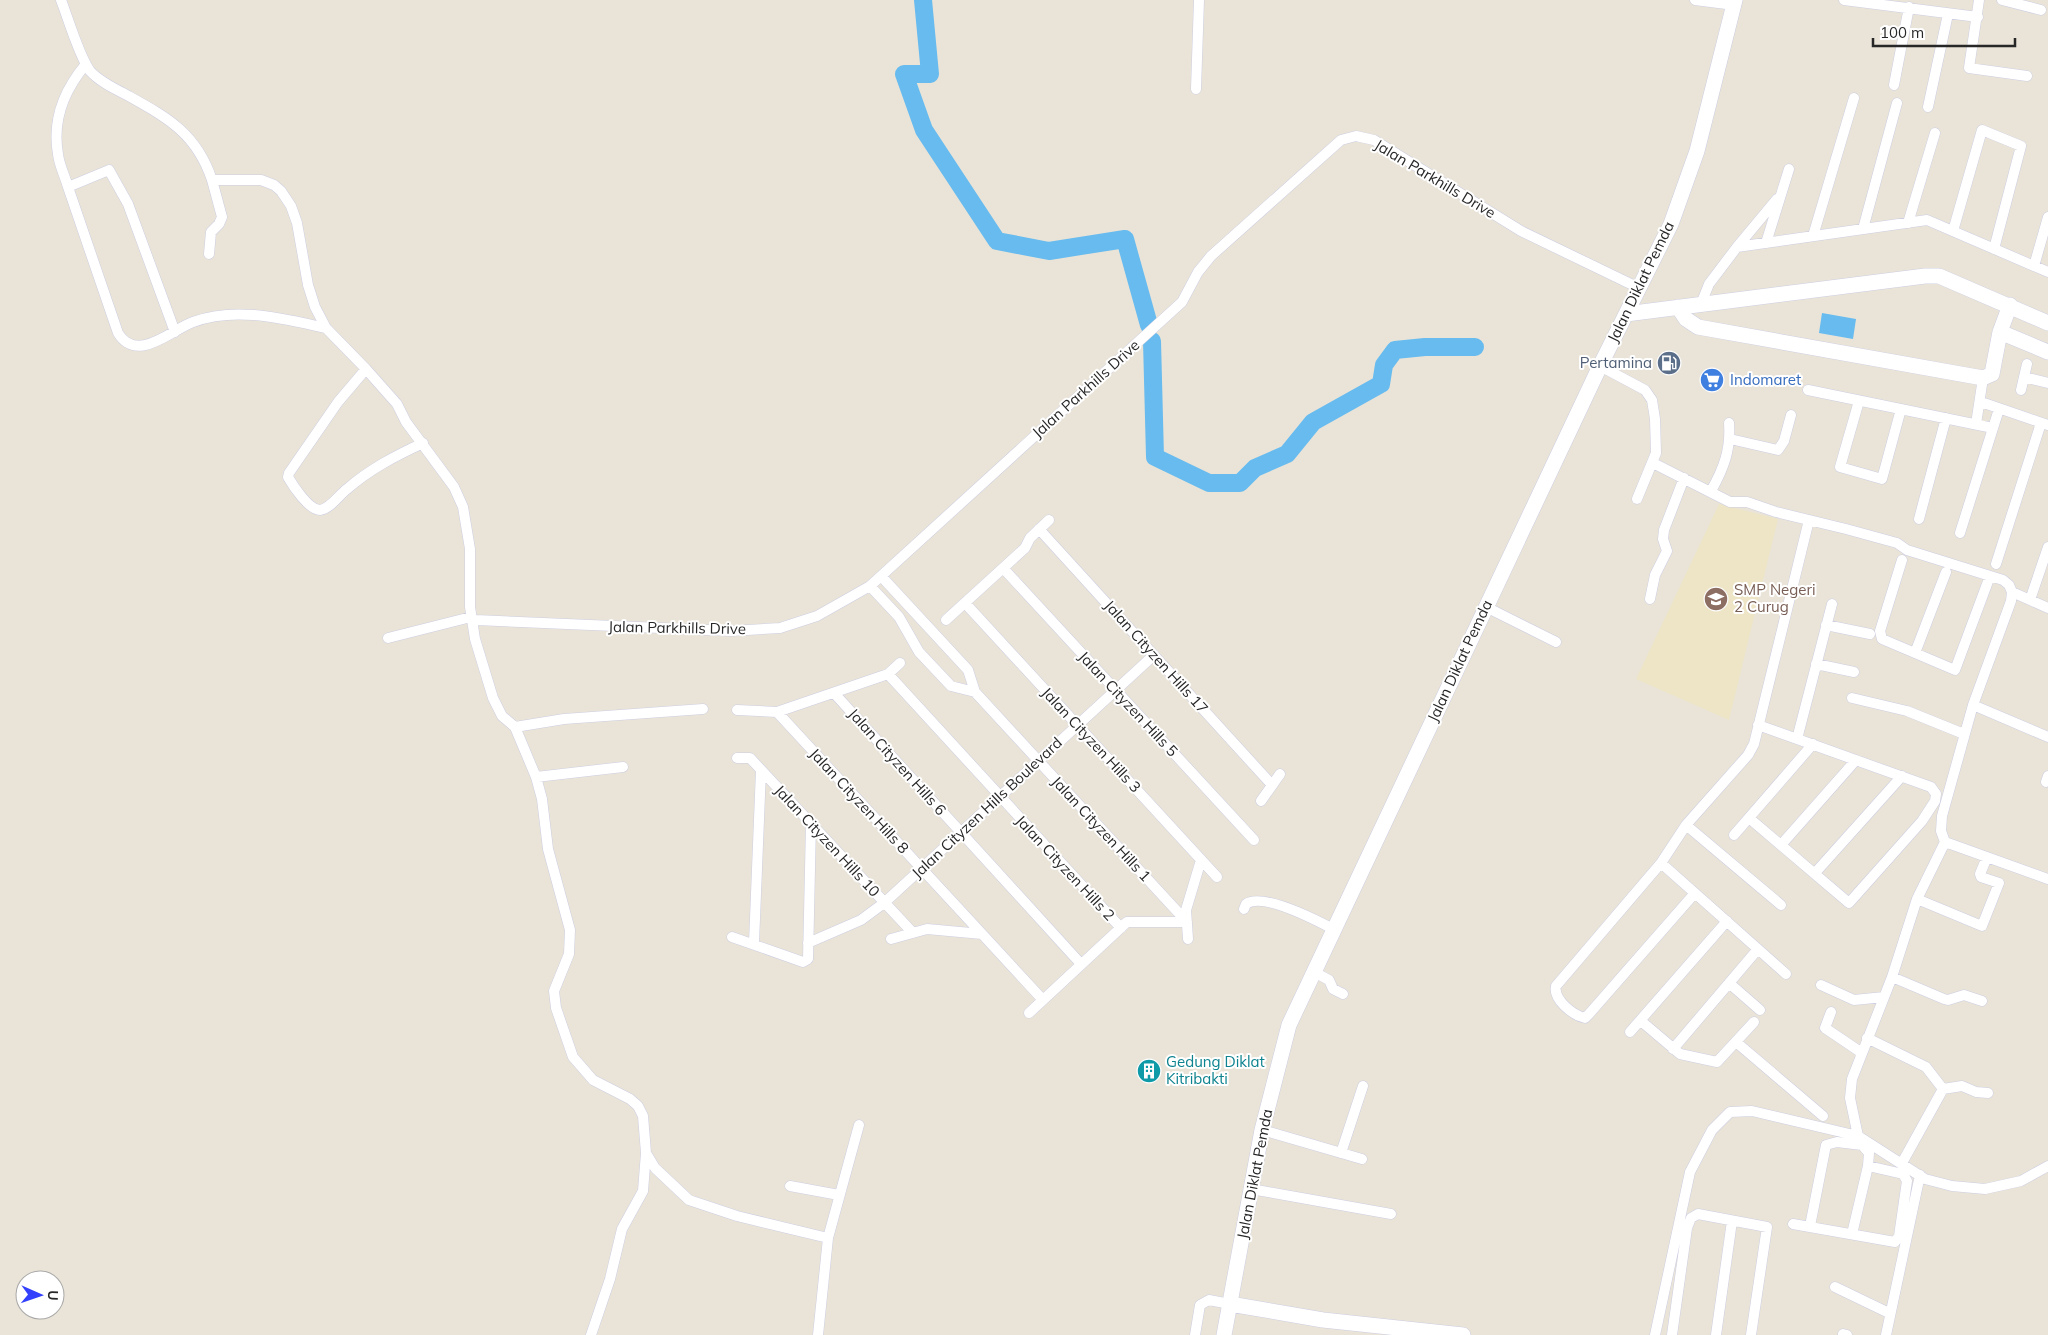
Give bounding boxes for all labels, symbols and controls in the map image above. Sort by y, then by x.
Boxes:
scale bar [1873,15,2016,47]
text: 100 m [1880,23,1924,42]
street label: Jalan Parkhills Drive [1371,135,1499,222]
street label: Jalan Diklat Pemda [1603,218,1678,345]
street label: Jalan Parkhills Drive [1028,335,1143,442]
fuel station icon: Pertamina [1656,350,1682,376]
place label: Pertamina [1580,353,1652,372]
supermarket icon: Indomaret [1699,367,1725,393]
place label: Indomaret [1730,370,1801,389]
place label: SMP Negeri 2 Curug [1734,580,1815,616]
school or university icon: SMP Negeri 2 Curug [1703,586,1729,612]
street label: Jalan Cityzen Hills 17 [1100,596,1212,717]
street label: Jalan Diklat Pemda [1423,597,1496,725]
street label: Jalan Parkhills Drive [608,617,746,638]
street label: Jalan Cityzen Hills 5 [1075,647,1182,760]
street label: Jalan Cityzen Hills 3 [1038,683,1145,796]
street label: Jalan Cityzen Hills 6 [844,704,950,819]
street label: Jalan Cityzen Hills Boulevard [908,733,1066,882]
street label: Jalan Cityzen Hills 8 [806,744,913,857]
street label: Jalan Cityzen Hills 1 [1048,772,1155,885]
street label: Jalan Cityzen Hills 10 [771,781,884,901]
street label: Jalan Cityzen Hills 2 [1012,811,1119,924]
place label: Gedung Diklat Kitribakti [1166,1052,1265,1088]
building icon: Gedung Diklat Kitribakti [1136,1058,1162,1084]
street label: Jalan Diklat Pemda [1233,1107,1276,1241]
north arrow [15,1270,65,1320]
text: U [44,1290,62,1301]

